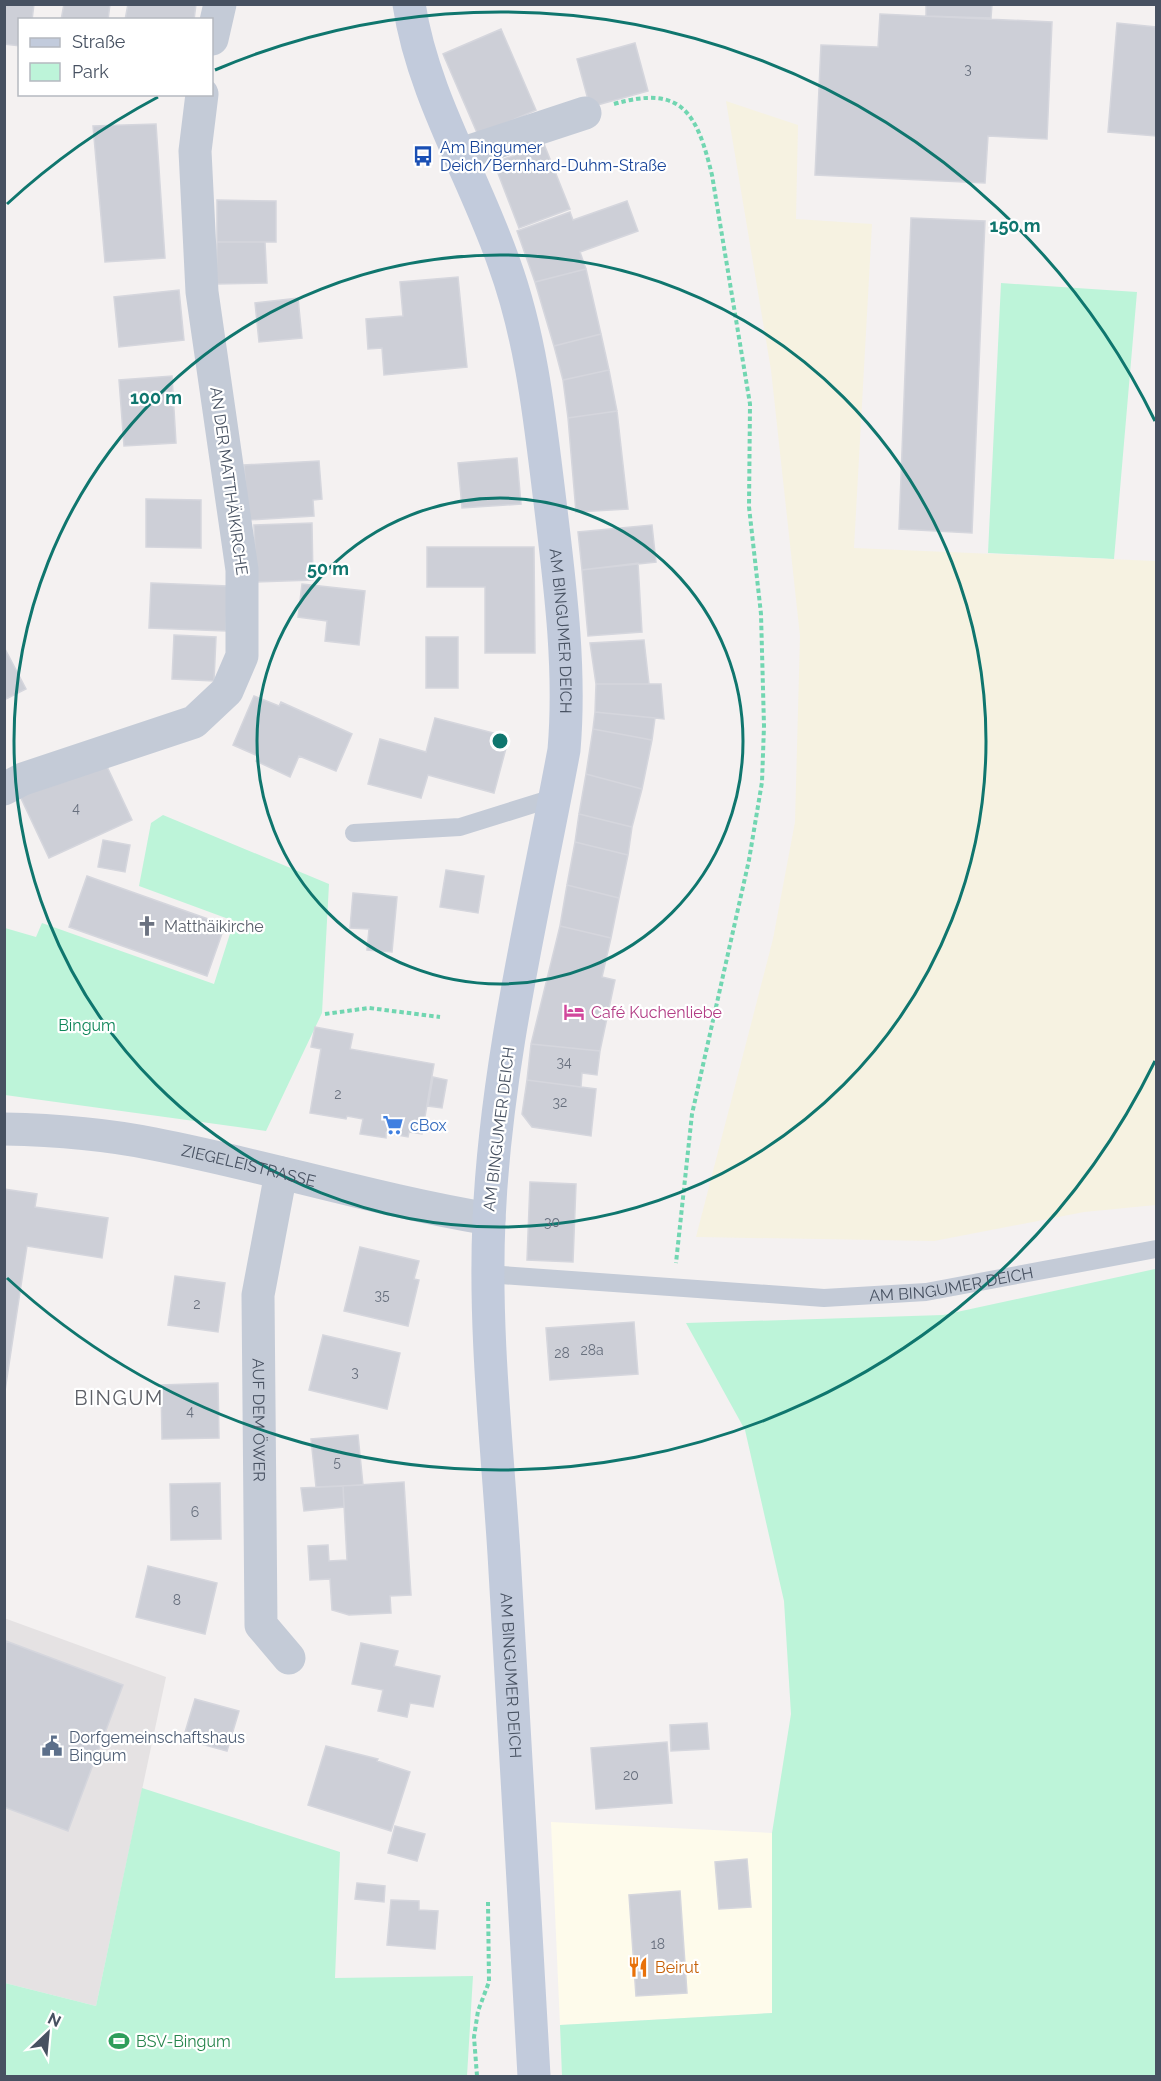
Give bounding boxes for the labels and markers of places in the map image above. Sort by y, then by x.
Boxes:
place label: Am Bingumer Deich/Bernhard-Duhm-Straße [440,138,666,175]
bus stop icon: Am Bingumer Deich/Bernhard-Duhm-Straße [411,144,435,168]
centre of rings [490,731,510,751]
church icon: Matthäikirche [135,914,159,938]
place label: Matthäikirche [164,917,264,936]
hotel icon: Café Kuchenliebe [562,1000,586,1024]
place label: Café Kuchenliebe [591,1003,722,1022]
supermarket icon: cBox [381,1113,405,1137]
place label: cBox [410,1116,447,1135]
place label: Dorfgemeinschaftshaus Bingum [69,1728,245,1765]
public building icon: Dorfgemeinschaftshaus Bingum [40,1734,64,1758]
restaurant icon: Beirut [626,1955,650,1979]
place label: Beirut [655,1958,700,1977]
sports icon: BSV-Bingum [107,2029,131,2053]
place label: BSV-Bingum [136,2032,231,2051]

